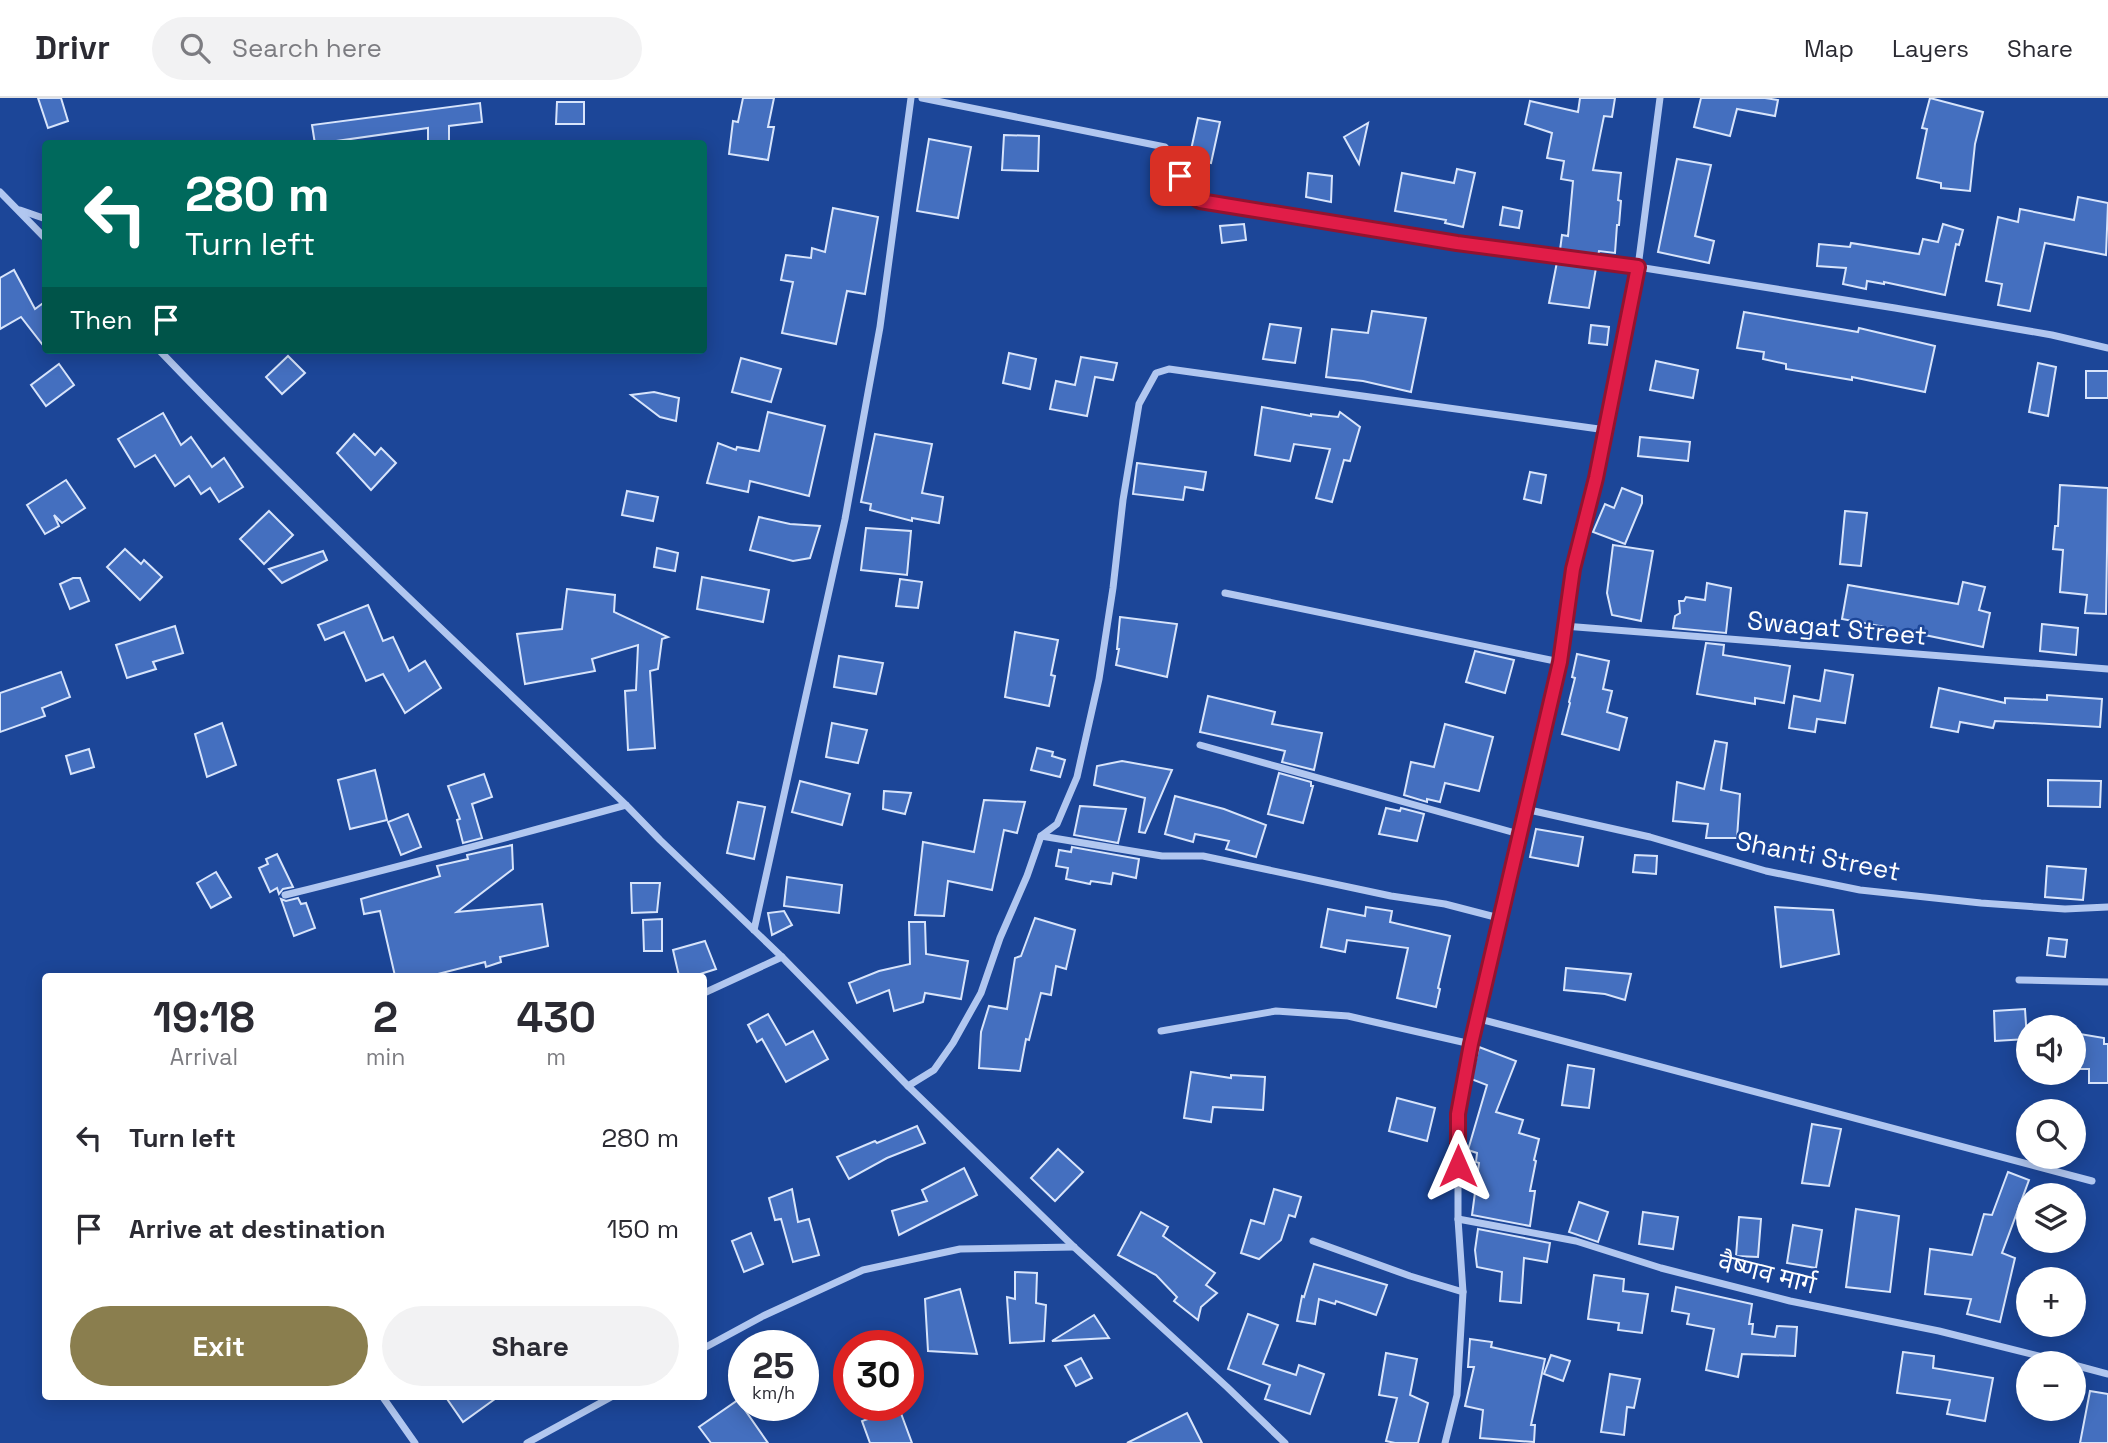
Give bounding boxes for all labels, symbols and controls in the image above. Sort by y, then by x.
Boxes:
search box [152,17,642,80]
text: Drivr [35,27,110,69]
icon: search [176,29,214,67]
text: Search here [232,31,382,65]
text: Map [1804,33,1854,64]
text: Layers [1892,33,1969,64]
text: Share [2007,33,2073,64]
pin [1150,146,1210,206]
icon: arrive [1161,157,1199,195]
text: 280 m [185,163,330,225]
icon: left [70,168,161,259]
text: Turn left [185,224,315,264]
icon: arrive [147,301,185,339]
text: Then [70,303,133,337]
street label: Swagat Street [1746,603,1928,653]
street label: Shanti Street [1733,823,1903,889]
text: 19:18 [153,991,255,1044]
text: 2 [373,991,398,1044]
text: 430 [516,991,596,1044]
map controls [2016,1015,2086,1421]
button: sound [2016,1015,2086,1085]
text: Arrival [170,1042,238,1072]
text: min [366,1042,405,1072]
text: m [546,1042,566,1072]
button: search [2016,1099,2086,1169]
icon: left [70,1119,108,1157]
text: Turn left [129,1121,236,1155]
text: 280 m [601,1121,679,1155]
position arrow [1421,1129,1495,1203]
button: layers [2016,1183,2086,1253]
icon: arrive [70,1210,108,1248]
text: Arrive at destination [129,1212,386,1246]
text: 150 m [607,1212,679,1246]
street label: वैष्णव मार्ग [1715,1244,1820,1302]
button: + [2016,1267,2086,1337]
button: Exit [70,1306,368,1386]
button: Share [382,1306,679,1386]
speed limit sign: 30 [833,1330,924,1421]
text: 25 [753,1344,794,1388]
button: − [2016,1351,2086,1421]
text: km/h [752,1381,795,1404]

